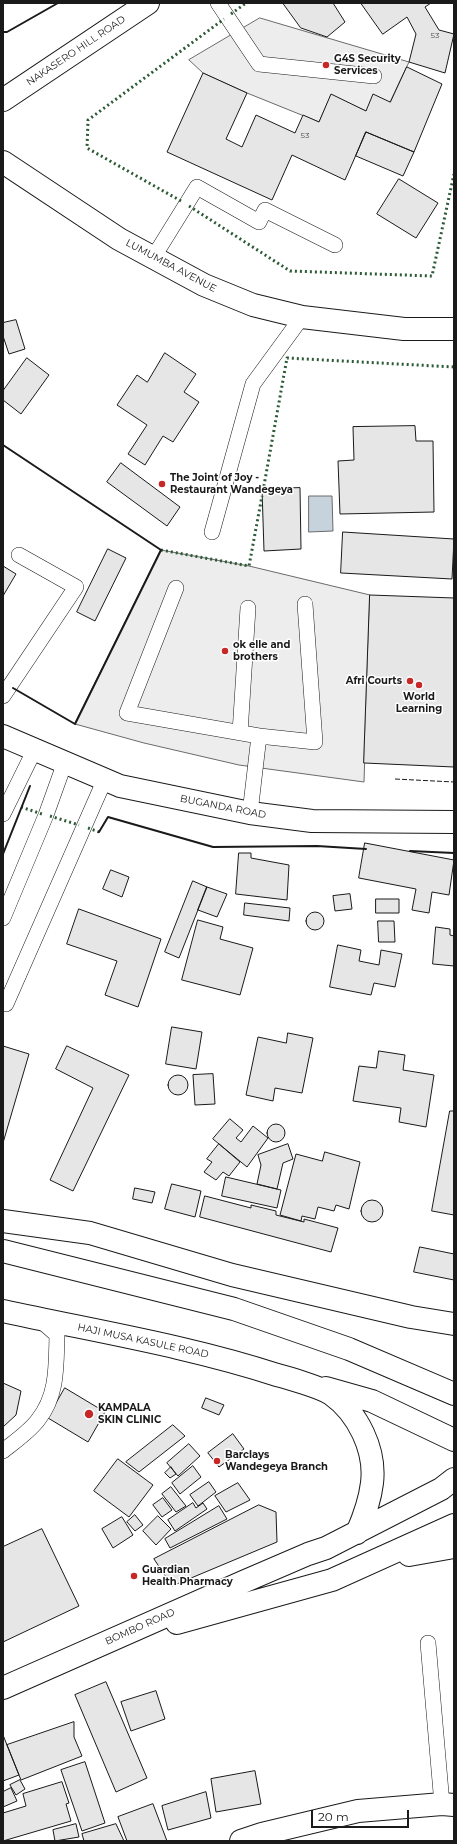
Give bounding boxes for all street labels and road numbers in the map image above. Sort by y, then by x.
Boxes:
street label: NAKASERO HILL ROAD [24,13,128,89]
street label: LUMUMBA AVENUE [124,237,218,295]
street label: BUGANDA ROAD [179,793,267,821]
street label: HAJI MUSA KASULE ROAD [76,1321,210,1361]
street label: BOMBO ROAD [103,1606,177,1648]

